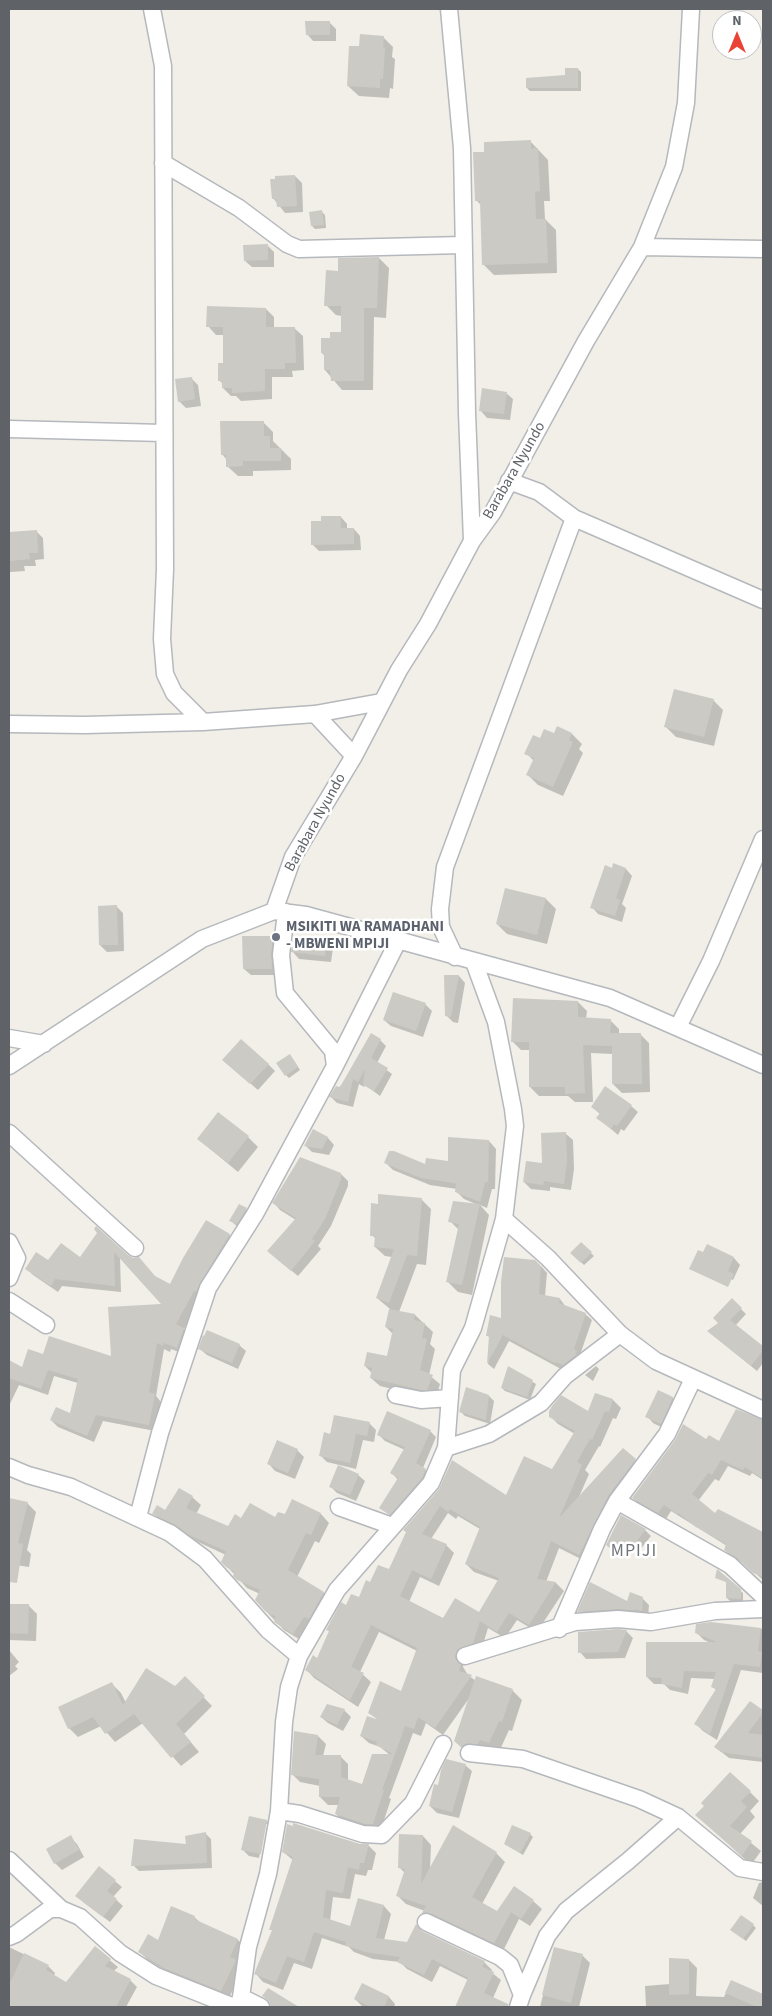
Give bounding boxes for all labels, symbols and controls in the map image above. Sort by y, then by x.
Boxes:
north arrow [712,10,762,60]
text: N [732,11,742,31]
street label: Barabara Nyundo [480,419,550,523]
street label: Barabara Nyundo [282,771,350,875]
place label: MSIKITI WA RAMADHANI - MBWENI MPIJI [286,919,444,954]
marker: MSIKITI WA RAMADHANI - MBWENI MPIJI [270,931,282,943]
district label: MPIJI [610,1541,658,1563]

